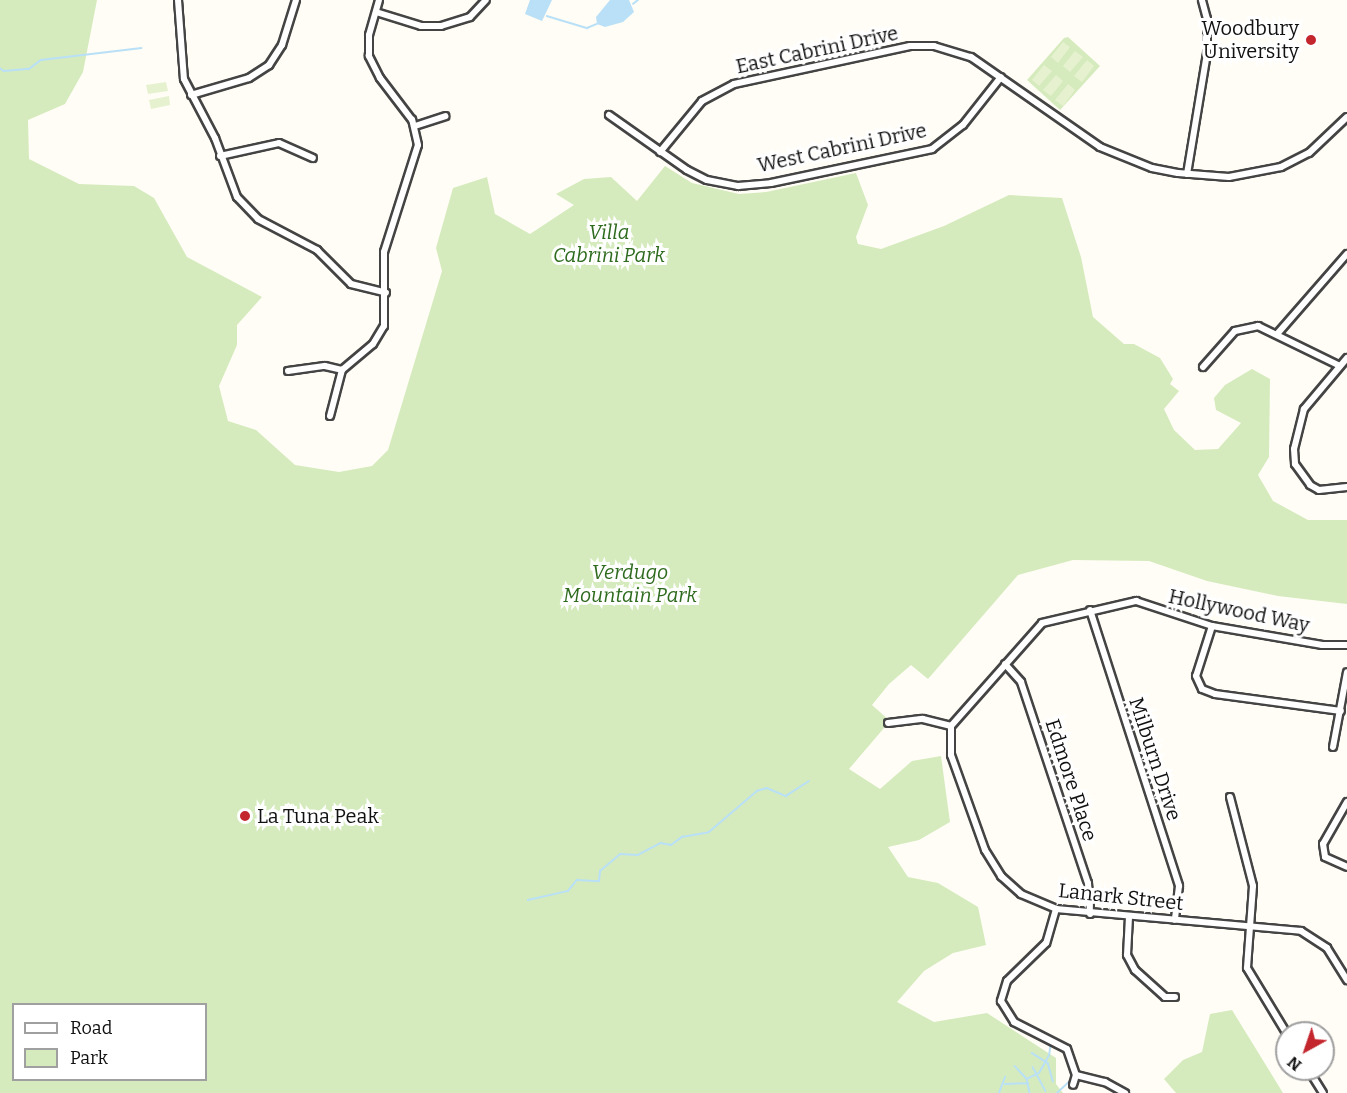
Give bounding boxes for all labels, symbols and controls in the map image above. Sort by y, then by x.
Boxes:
place label: Woodbury University [1201,16,1299,63]
street label: East Cabrini Drive [734,21,900,79]
marker: Woodbury University [1304,33,1318,47]
street label: West Cabrini Drive [755,118,929,178]
park label: Villa Cabrini Park [553,221,665,268]
park label: Verdugo Mountain Park [563,560,697,607]
street label: Hollywood Way [1166,584,1312,638]
street label: Milburn Drive [1124,694,1186,824]
street label: Edmore Place [1040,716,1102,844]
place label: La Tuna Peak [257,804,379,828]
marker: La Tuna Peak [238,809,252,823]
street label: Lanark Street [1057,879,1185,915]
legend [12,1003,207,1081]
text: Road [70,1017,112,1039]
north arrow [1275,1021,1335,1081]
text: Park [70,1047,108,1069]
text: N [1284,1052,1305,1075]

